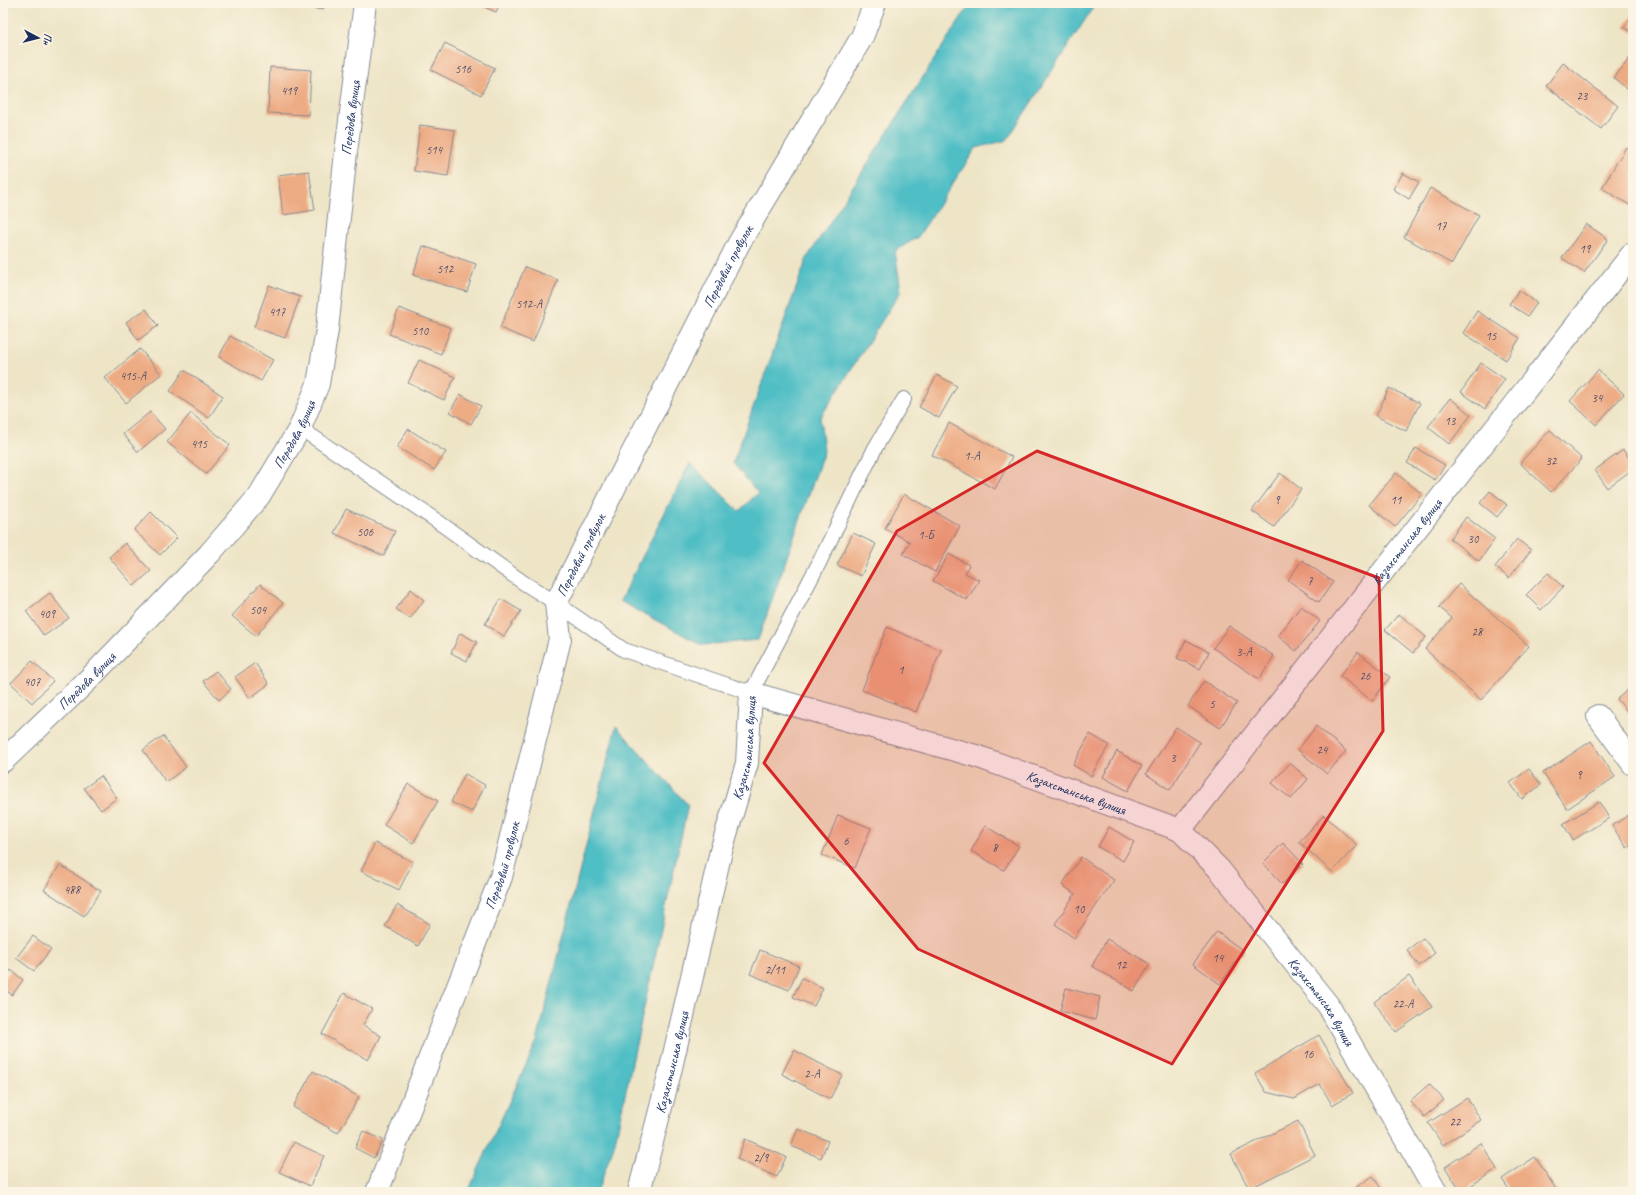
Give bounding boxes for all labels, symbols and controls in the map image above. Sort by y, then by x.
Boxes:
north arrow [18,18,58,58]
text: Пн [40,33,56,47]
house number: 516 [455,61,472,77]
street label: Передова вулиця [338,79,364,156]
house number: 419 [281,83,299,99]
house number: 23 [1577,88,1589,104]
house number: 514 [426,142,444,158]
house number: 17 [1436,218,1447,234]
street label: Передовий провулок [700,221,758,310]
house number: 19 [1580,241,1592,257]
house number: 512 [437,261,455,277]
house number: 512-А [516,296,543,312]
house number: 417 [269,304,286,320]
house number: 510 [412,323,430,339]
house number: 15 [1486,328,1497,344]
house number: 415-А [120,368,147,384]
house number: 34 [1592,390,1604,406]
street label: Передова вулиця [270,397,320,472]
house number: 13 [1445,413,1457,429]
house number: 415 [191,436,208,452]
house number: 1-А [964,448,981,464]
house number: 32 [1546,453,1558,469]
house number: 9 [1274,492,1281,508]
house number: 11 [1391,492,1402,508]
street label: Казахстанська вулиця [1368,495,1446,588]
street label: Передовий провулок [553,509,610,599]
house number: 506 [357,524,374,540]
house number: 1-Б [918,527,936,543]
house number: 30 [1468,531,1480,547]
house number: 7 [1307,573,1313,589]
house number: 504 [250,602,268,618]
house number: 409 [39,606,57,622]
house number: 28 [1472,624,1484,640]
house number: 3-А [1236,644,1253,660]
street label: Передова вулиця [54,648,120,713]
house number: 1 [898,662,904,678]
house number: 26 [1360,668,1371,684]
house number: 407 [24,674,41,690]
street label: Казахстанська вулиця [729,695,760,802]
house number: 5 [1209,696,1215,712]
house number: 24 [1317,742,1329,758]
house number: 3 [1170,750,1177,766]
street label: Казахстанська вулиця [1024,767,1129,819]
house number: 9 [1576,767,1583,783]
street label: Передовий провулок [481,818,524,912]
house number: 6 [843,833,849,849]
house number: 8 [992,840,999,856]
house number: 488 [64,882,82,898]
house number: 10 [1074,901,1086,917]
house number: 14 [1213,950,1225,966]
street label: Казахстанська вулиця [1284,954,1358,1050]
house number: 12 [1116,957,1128,973]
house number: 2/11 [765,962,786,978]
house number: 22-А [1393,996,1414,1012]
street label: Казахстанська вулиця [652,1009,693,1115]
house number: 16 [1303,1046,1314,1062]
house number: 2-А [804,1066,821,1082]
house number: 22 [1450,1114,1462,1130]
house number: 2/9 [754,1150,770,1166]

